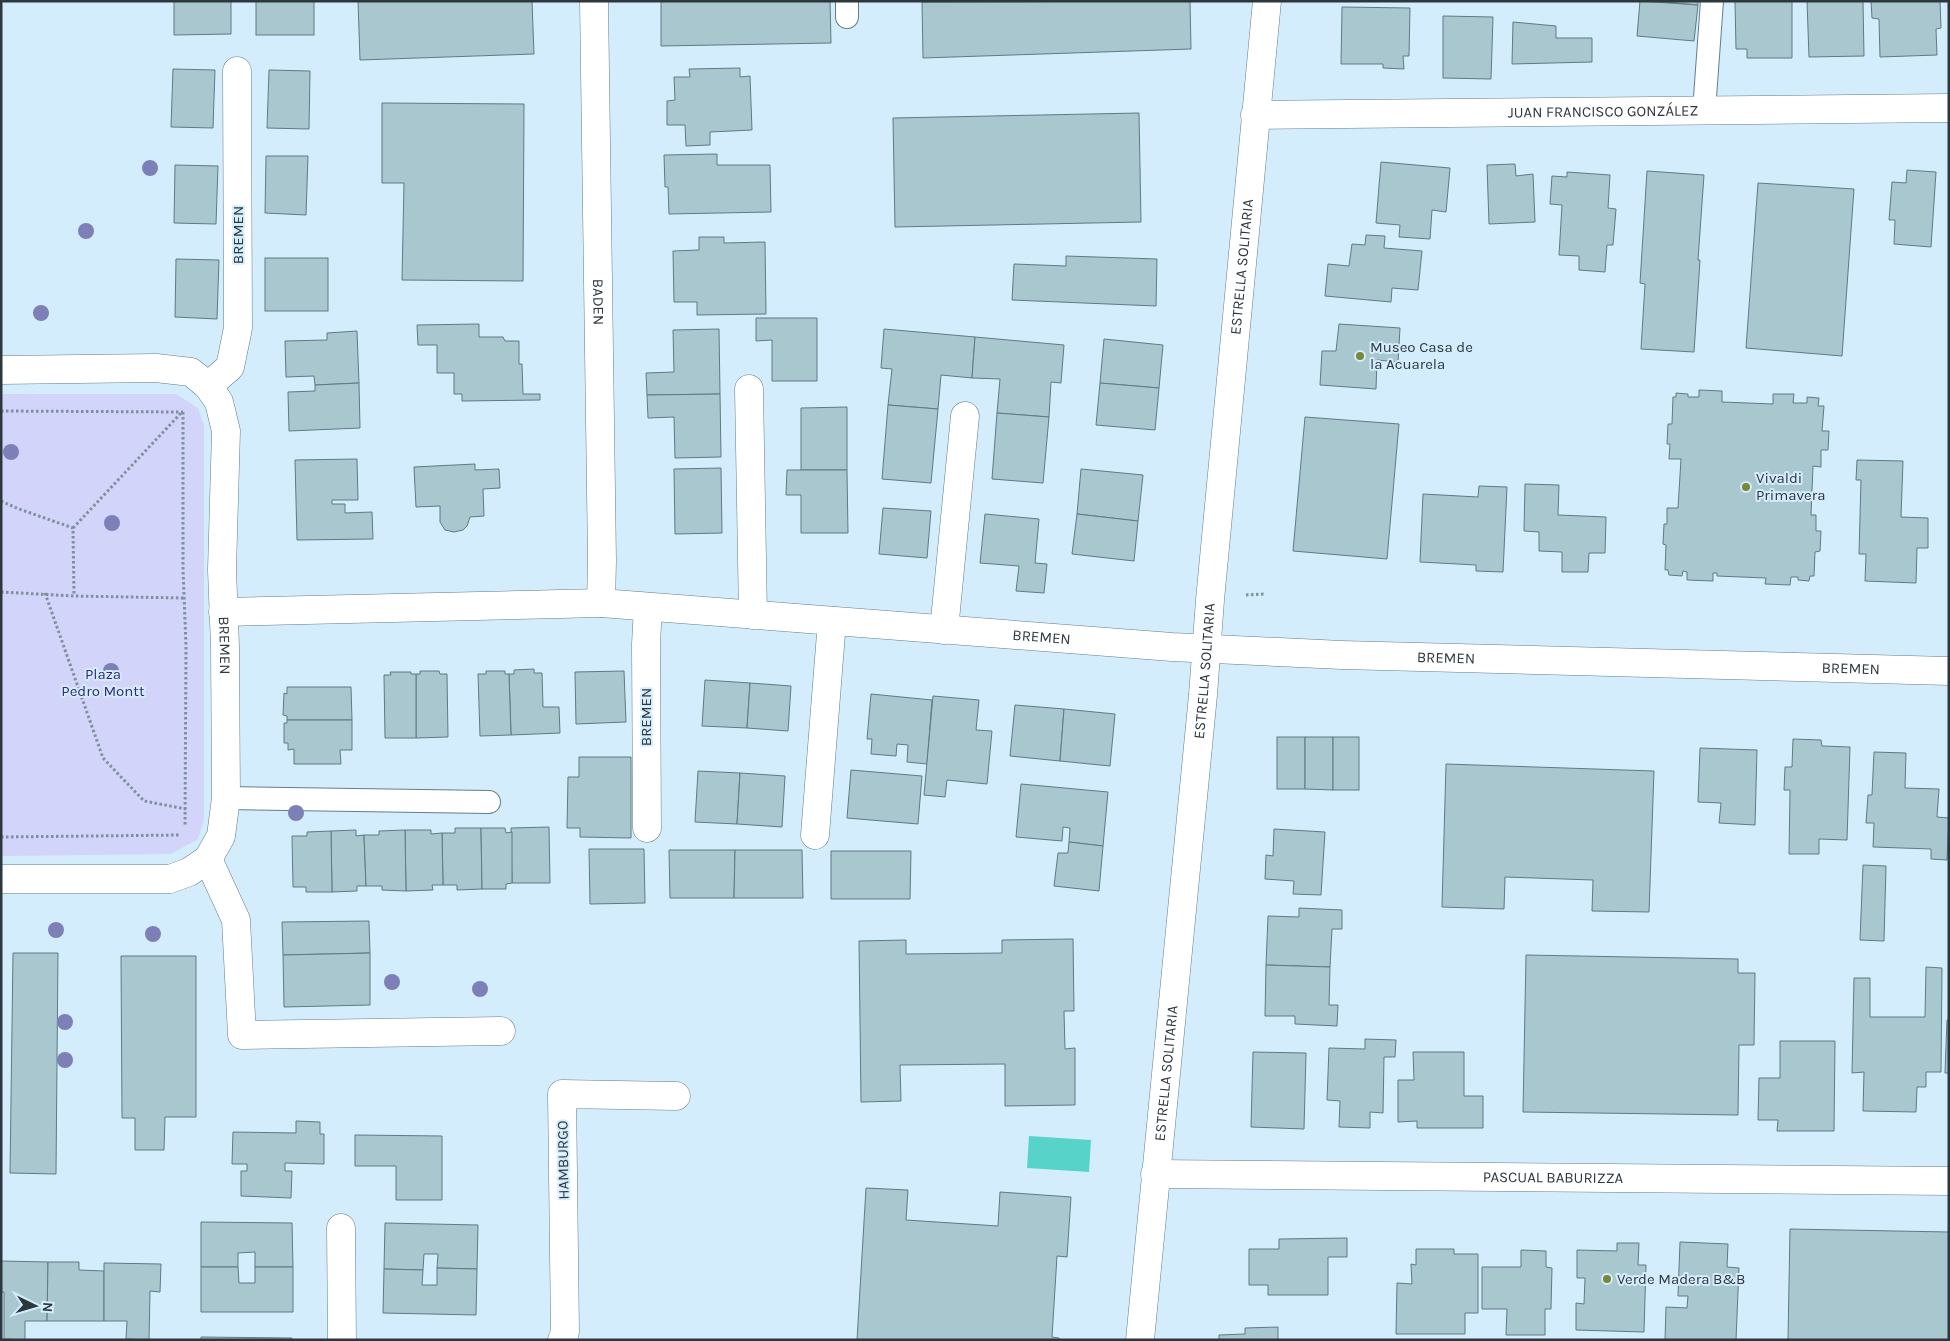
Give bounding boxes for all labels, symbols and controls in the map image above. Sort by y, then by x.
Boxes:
street label: JUAN FRANCISCO GONZÁLEZ [1508,102,1699,121]
street label: ESTRELLA SOLITARIA [1226,198,1257,336]
street label: BREMEN [229,206,247,264]
street label: BADEN [589,279,608,325]
place label: Museo Casa de la Acuarela [1370,338,1473,373]
marker: Museo Casa de la Acuarela [1354,350,1366,362]
place label: Vivaldi Primavera [1756,469,1825,504]
marker: Vivaldi Primavera [1740,481,1752,493]
street label: ESTRELLA SOLITARIA [1190,602,1219,740]
street label: BREMEN [215,616,234,675]
street label: BREMEN [1012,626,1071,648]
street label: BREMEN [1417,648,1475,668]
street label: BREMEN [1821,659,1880,678]
park label: Plaza Pedro Montt [61,665,145,700]
street label: BREMEN [637,688,655,746]
street label: ESTRELLA SOLITARIA [1150,1004,1182,1142]
street label: HAMBURGO [553,1120,573,1200]
street label: PASCUAL BABURIZZA [1483,1168,1624,1187]
place label: Verde Madera B&B [1617,1270,1745,1288]
marker: Verde Madera B&B [1601,1273,1613,1285]
north arrow [10,1281,60,1331]
text: N [39,1301,56,1313]

